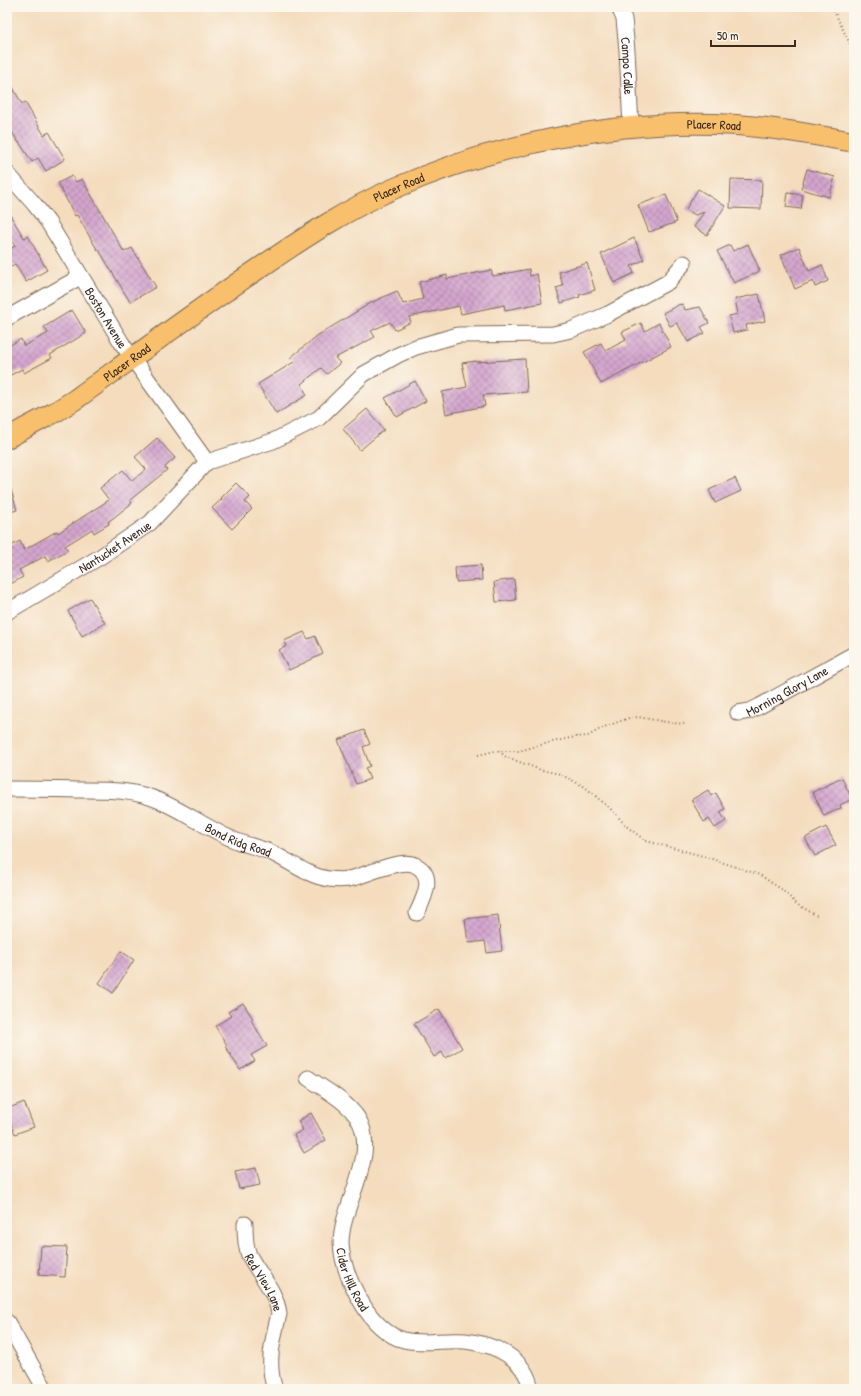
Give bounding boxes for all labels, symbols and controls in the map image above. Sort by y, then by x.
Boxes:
scale bar [711,22,795,48]
text: 50 m [717,27,738,44]
street label: Campo Calle [617,36,638,95]
street label: Placer Road [687,115,742,134]
street label: Placer Road [370,168,427,206]
street label: Boston Avenue [81,284,132,352]
street label: Placer Road [99,339,154,385]
street label: Nantucket Avenue [75,516,155,577]
street label: Morning Glory Lane [743,661,831,721]
street label: Bond Ridg Road [202,818,274,861]
street label: Cider Hill Road [332,1246,373,1314]
street label: Red View Lane [241,1250,287,1313]

